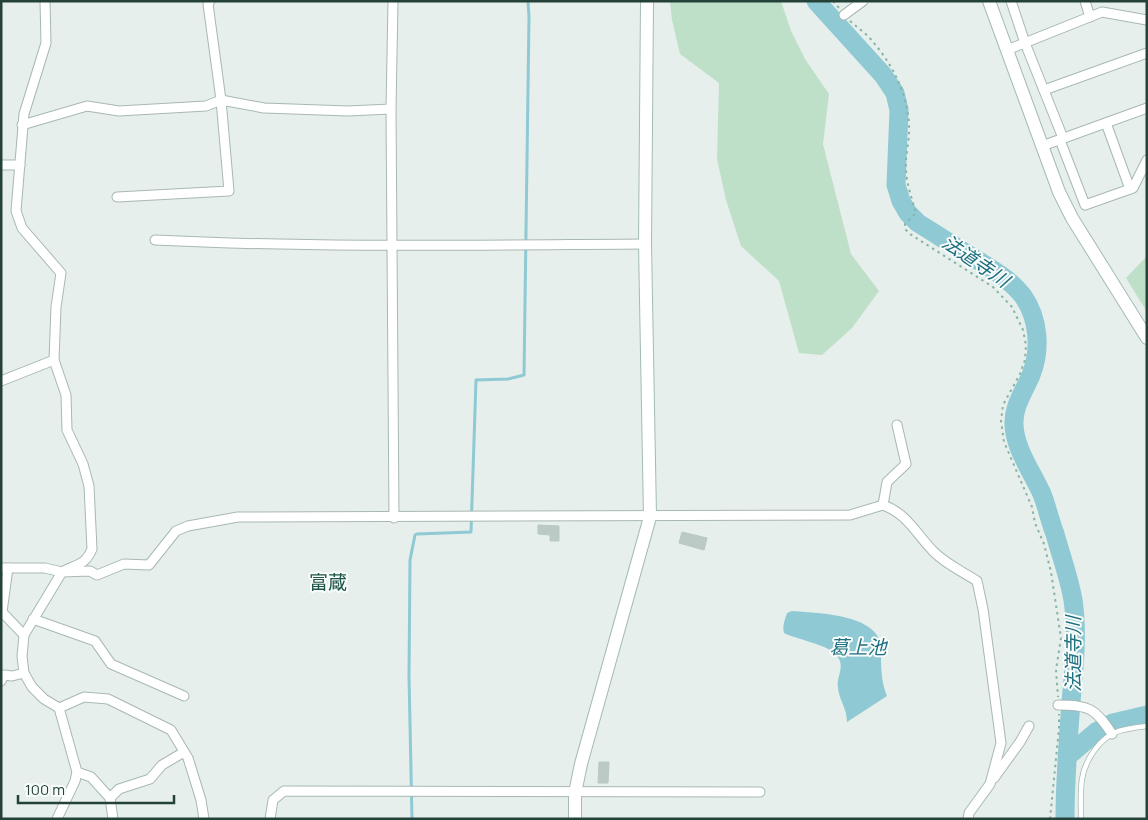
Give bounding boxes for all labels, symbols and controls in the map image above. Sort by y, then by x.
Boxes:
water label: 法道寺川 [937,229,1016,294]
district label: 富蔵 [309,569,347,595]
water label: 法道寺川 [1060,614,1086,692]
water label: 葛上池 [829,634,888,660]
scale bar [18,772,174,804]
text: 100 m [25,779,65,800]

